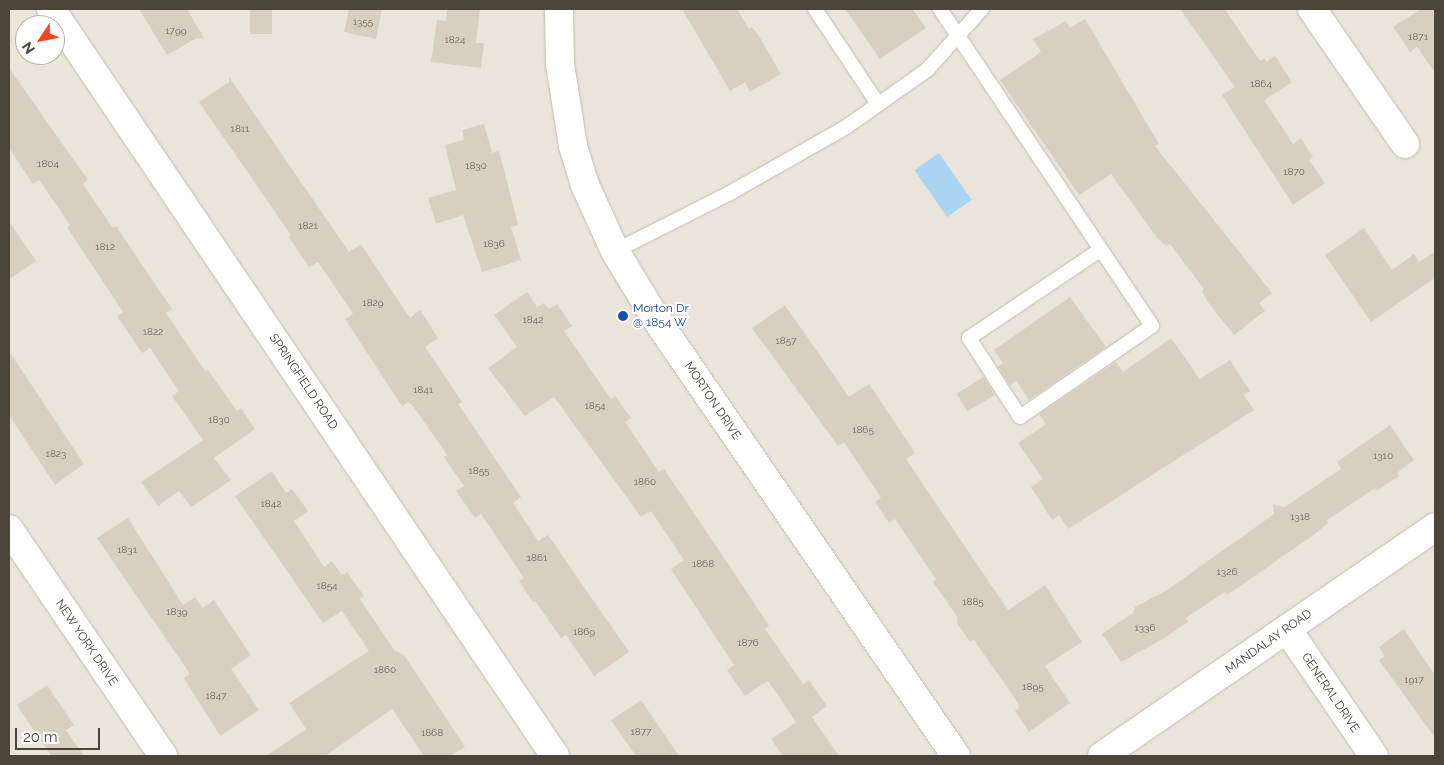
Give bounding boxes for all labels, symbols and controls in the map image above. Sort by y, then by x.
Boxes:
north arrow [15,15,65,65]
house number: 1355 [353,16,373,28]
house number: 1799 [165,25,187,37]
house number: 1871 [1408,31,1428,43]
house number: 1824 [445,34,465,46]
text: N [19,39,38,57]
house number: 1864 [1250,78,1272,90]
house number: 1811 [231,123,249,135]
house number: 1804 [37,158,59,170]
house number: 1830 [465,160,487,172]
house number: 1870 [1283,166,1305,178]
house number: 1821 [298,220,318,232]
house number: 1836 [483,238,505,250]
house number: 1812 [95,241,115,253]
house number: 1829 [362,297,384,309]
place label: Morton Dr @ 1854 W [633,302,689,330]
marker: Morton Dr @ 1854 W [617,310,629,322]
house number: 1842 [523,314,543,326]
house number: 1822 [143,326,163,338]
street label: SPRINGFIELD ROAD [266,331,340,433]
house number: 1857 [776,335,796,347]
street label: MORTON DRIVE [681,359,743,443]
house number: 1841 [413,384,433,396]
house number: 1854 [584,400,606,412]
house number: 1830 [208,414,230,426]
house number: 1865 [852,424,874,436]
house number: 1823 [46,448,66,460]
house number: 1310 [1373,450,1393,462]
house number: 1855 [468,465,490,477]
house number: 1860 [634,476,656,488]
house number: 1842 [261,498,281,510]
house number: 1318 [1290,511,1310,523]
house number: 1831 [117,544,137,556]
house number: 1861 [527,552,547,564]
house number: 1868 [692,558,714,570]
house number: 1326 [1217,566,1237,578]
house number: 1854 [316,580,338,592]
house number: 1885 [962,596,984,608]
street label: NEW YORK DRIVE [52,597,120,689]
house number: 1839 [166,606,188,618]
street label: MANDALAY ROAD [1223,607,1315,677]
house number: 1336 [1135,622,1155,634]
house number: 1869 [573,626,595,638]
house number: 1876 [737,637,759,649]
street label: GENERAL DRIVE [1298,650,1362,736]
house number: 1860 [374,664,396,676]
house number: 1917 [1404,674,1424,686]
house number: 1895 [1022,681,1044,693]
house number: 1847 [206,690,226,702]
scale bar [18,718,102,750]
house number: 1877 [631,726,651,738]
house number: 1868 [421,727,443,739]
text: 20 m [23,728,58,746]

